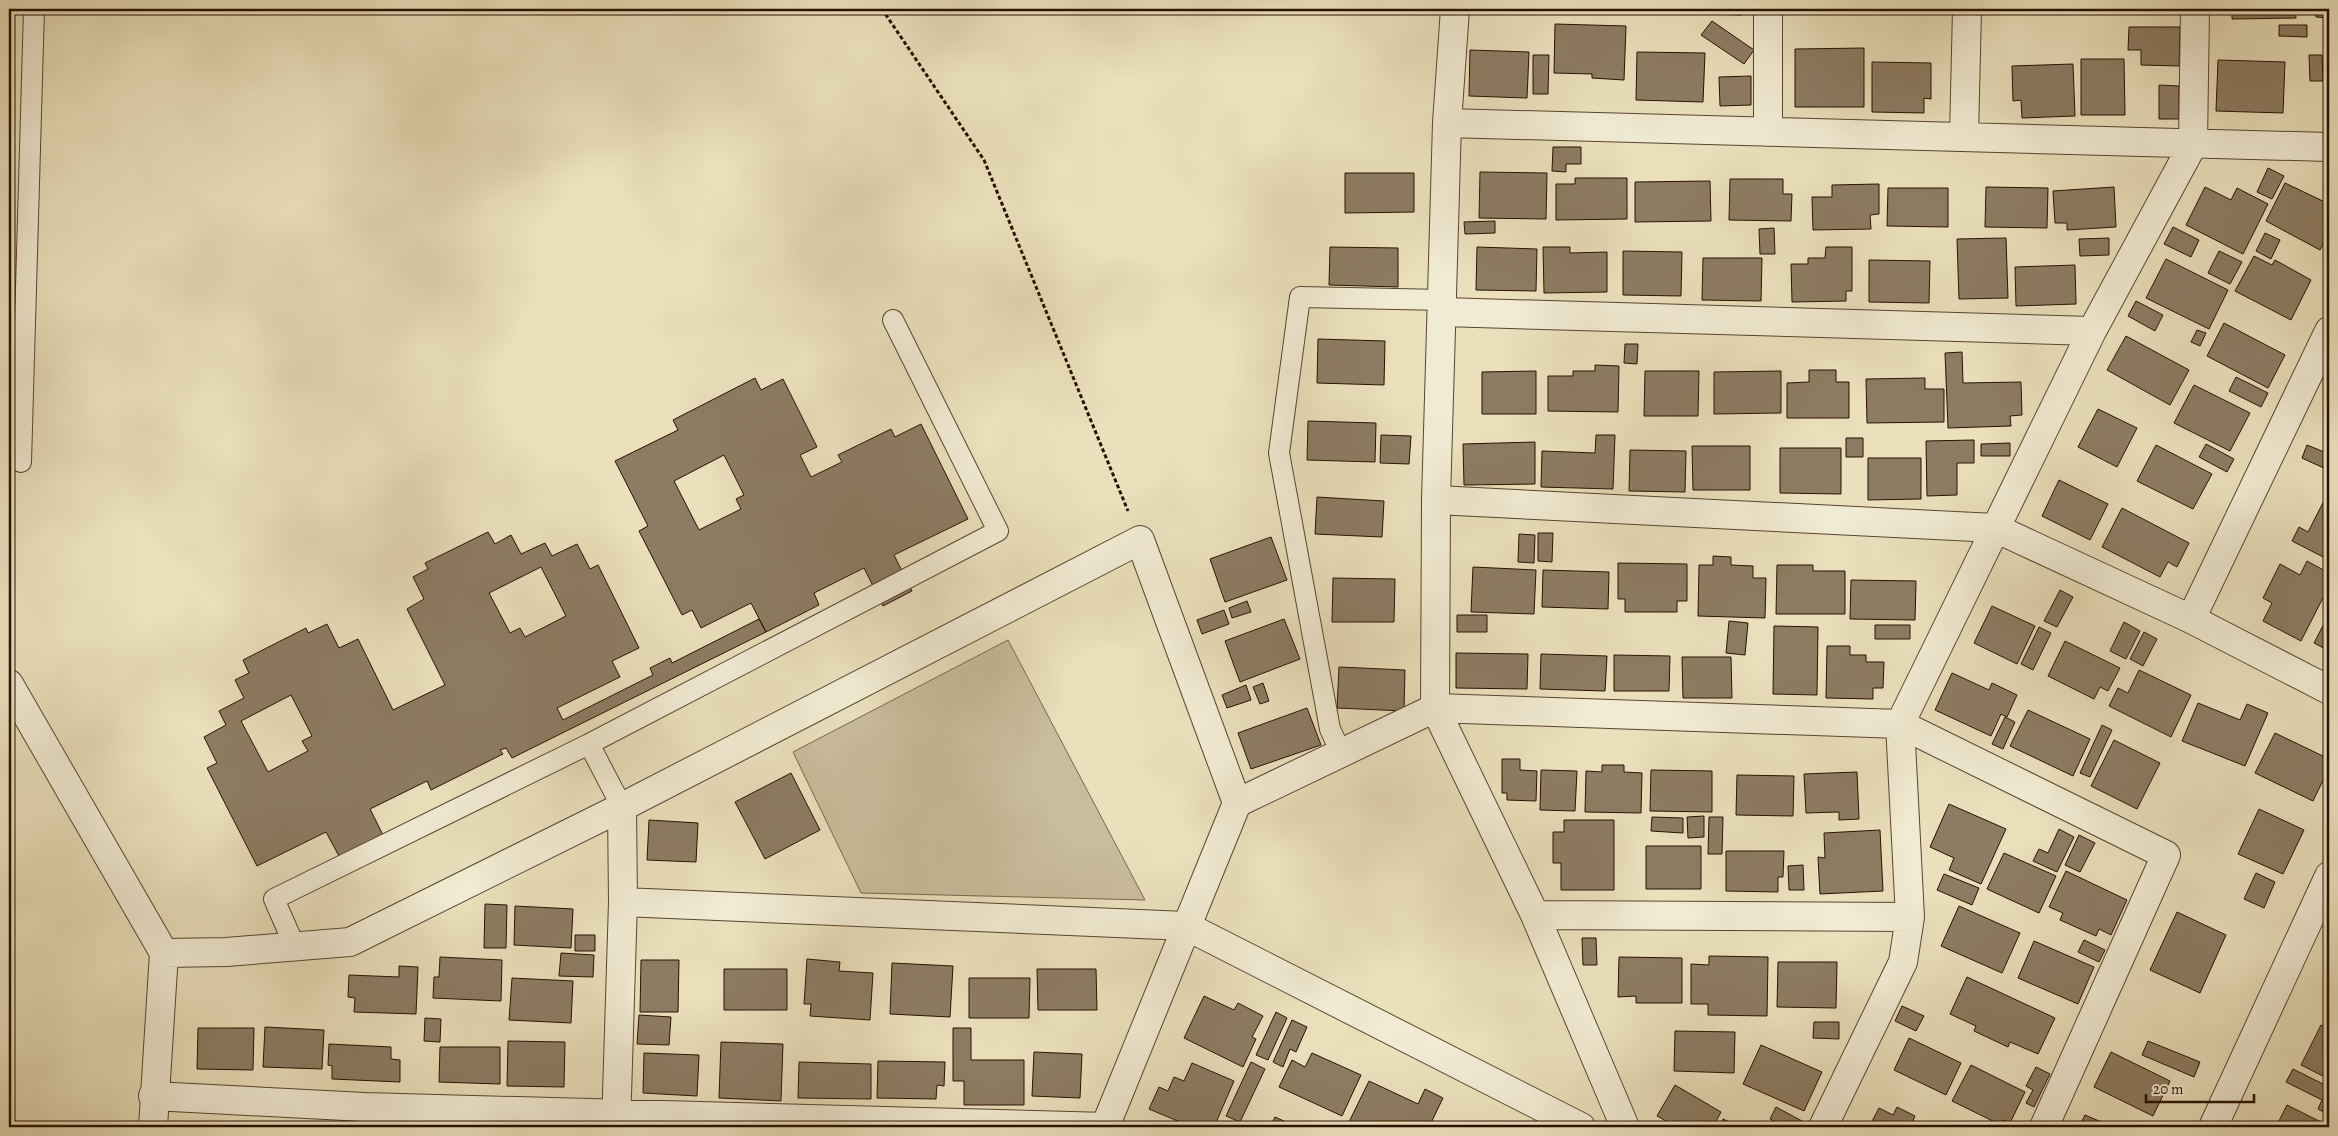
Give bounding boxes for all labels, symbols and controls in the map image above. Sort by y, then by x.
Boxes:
scale bar [2146,1071,2253,1103]
text: 20 m [2153,1079,2184,1099]

